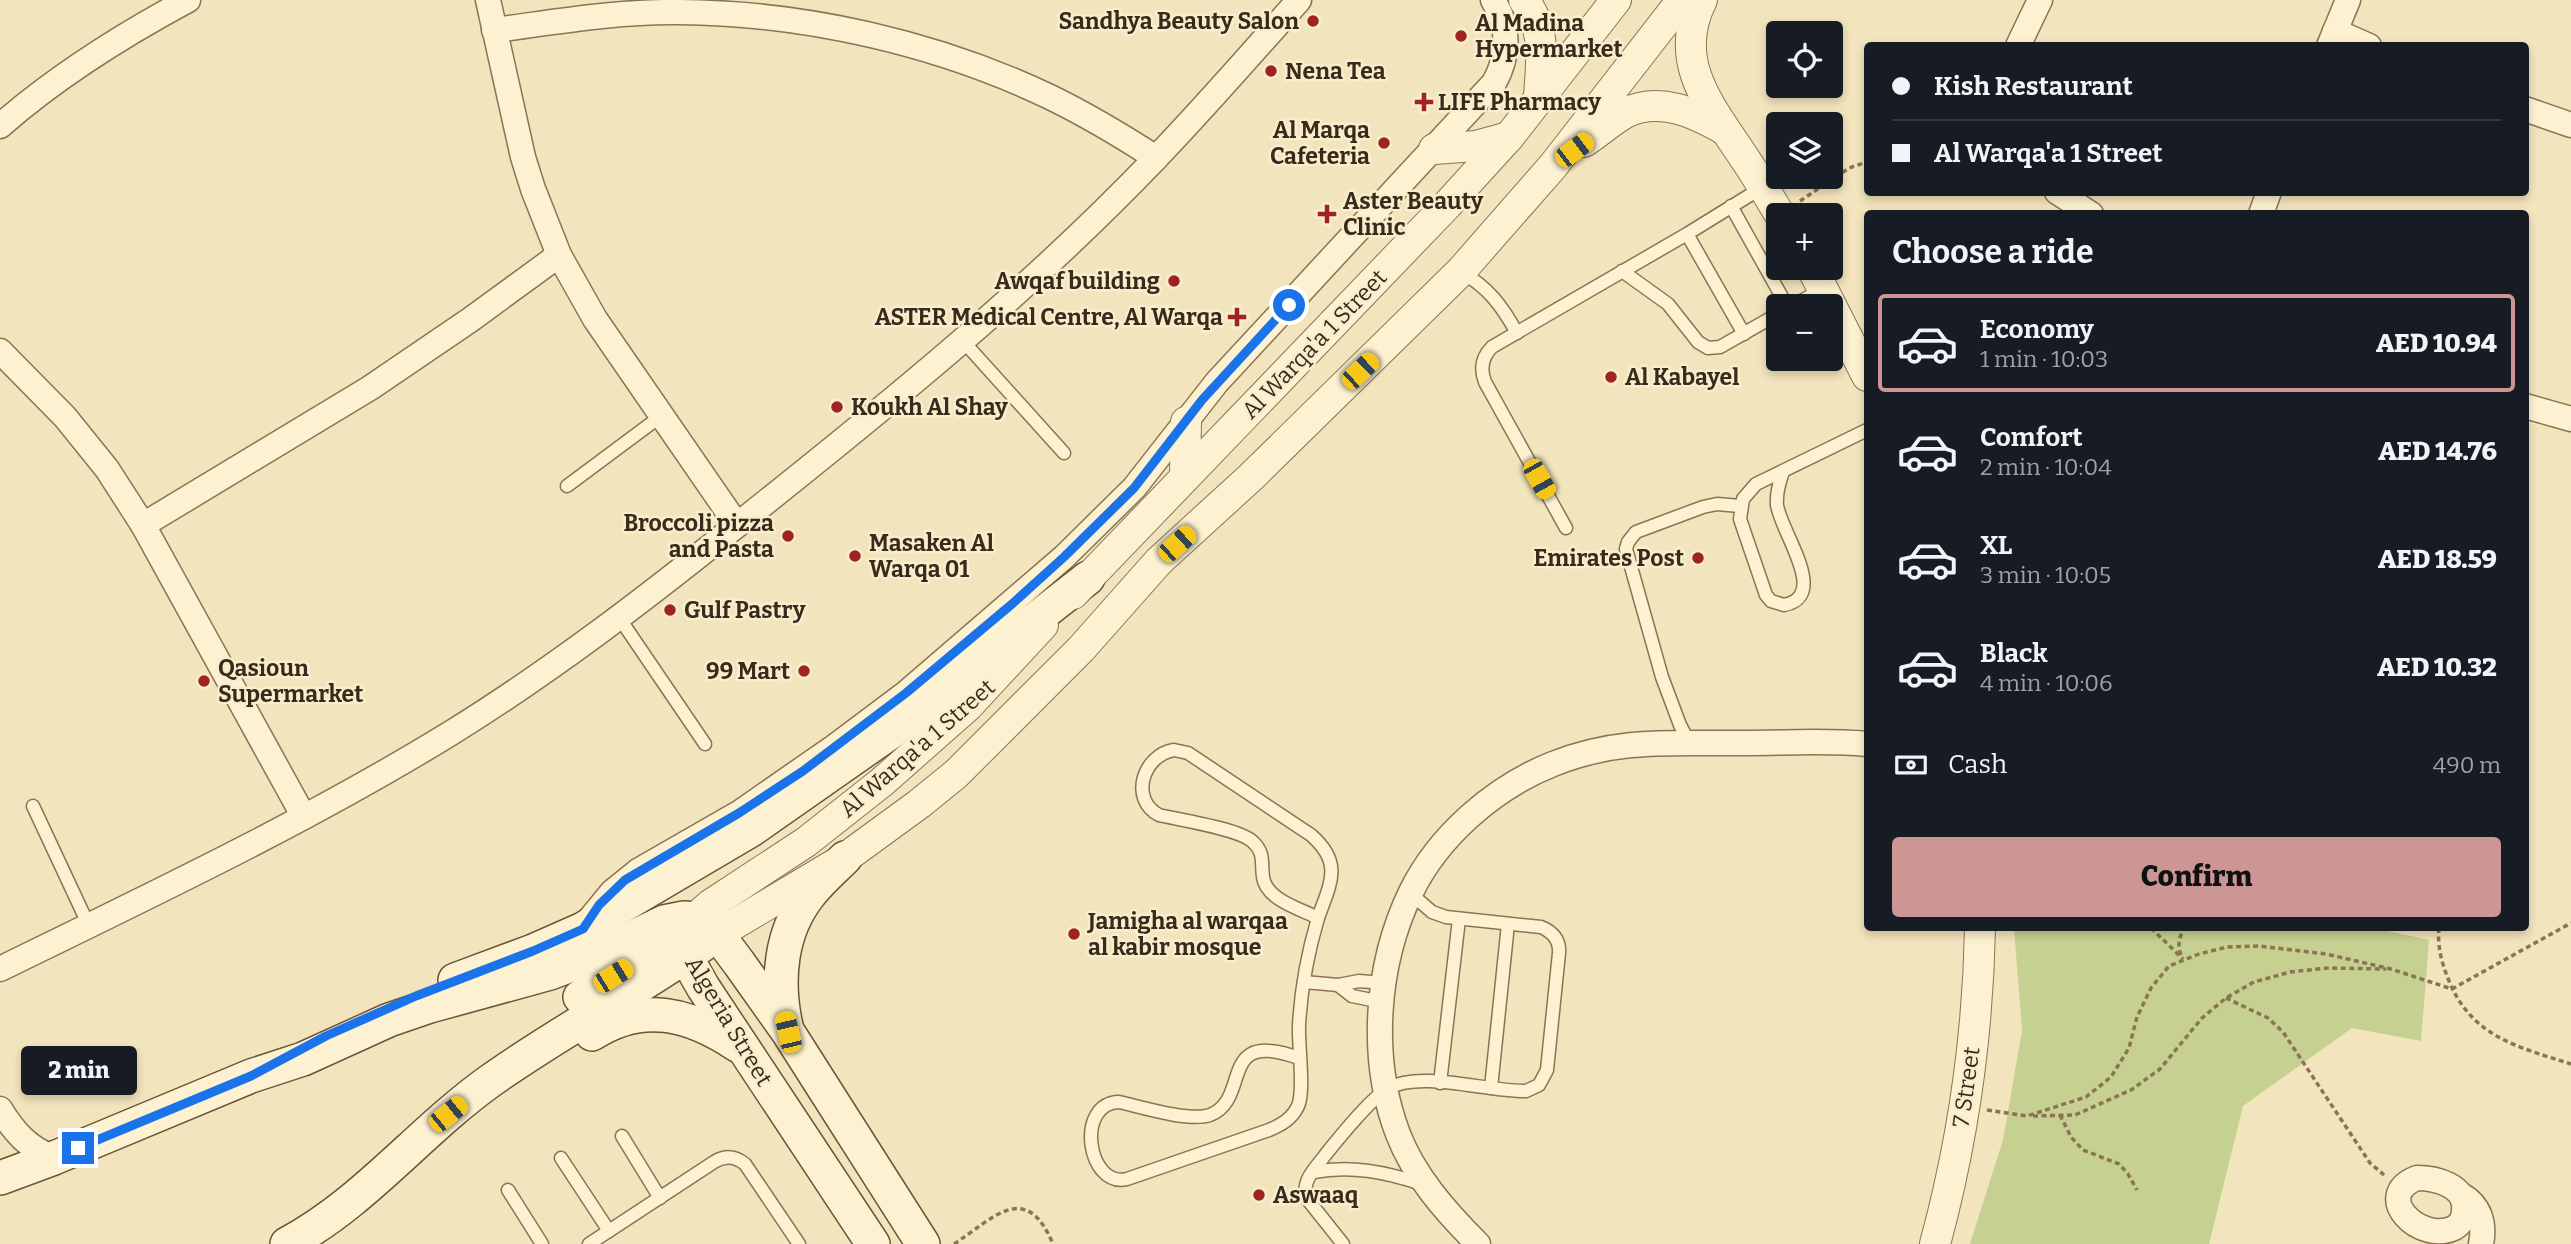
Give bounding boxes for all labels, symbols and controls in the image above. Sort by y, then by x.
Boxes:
place label: Sandhya Beauty Salon [1058,7,1299,35]
place label: Al Madina Hypermarket [1475,9,1623,63]
marker: Sandhya Beauty Salon [1305,13,1321,29]
map controls [1766,21,1843,371]
button: locate [1766,21,1843,98]
marker: Al Madina Hypermarket [1453,28,1469,44]
place label: Nena Tea [1285,57,1386,85]
marker: Nena Tea [1263,63,1279,79]
text: Kish Restaurant [1934,71,2133,102]
place label: LIFE Pharmacy [1438,88,1601,116]
marker: LIFE Pharmacy [1416,94,1432,110]
button: layers [1766,112,1843,189]
place label: Al Marqa Cafeteria [1270,116,1370,170]
car [1551,129,1598,171]
marker: Al Marqa Cafeteria [1376,135,1392,151]
text: Al Warqa'a 1 Street [1934,138,2162,169]
place label: Aster Beauty Clinic [1343,187,1484,241]
button: + [1766,203,1843,280]
marker: Aster Beauty Clinic [1317,204,1337,224]
text: Choose a ride [1892,233,2093,271]
street label: Al Warqa'a 1 Street [1236,264,1392,424]
place label: Awqaf building [995,267,1160,295]
marker: Awqaf building [1166,273,1182,289]
route start [1273,289,1305,321]
button: − [1766,294,1843,371]
place label: ASTER Medical Centre, Al Warqa [875,303,1223,331]
marker: ASTER Medical Centre, Al Warqa [1229,309,1245,325]
icon: car [1896,312,1959,375]
text: Economy [1980,314,2094,345]
text: AED 10.94 [2376,328,2497,359]
text: 1 min · 10:03 [1980,345,2108,373]
car [1338,349,1383,393]
place label: Al Kabayel [1625,363,1739,391]
marker: Al Kabayel [1603,369,1619,385]
place label: Koukh Al Shay [851,393,1008,421]
marker: Koukh Al Shay [829,399,845,415]
icon: car [1896,420,1959,483]
text: Comfort [1980,422,2083,453]
text: AED 14.76 [2378,436,2497,467]
text: 2 min · 10:04 [1980,453,2112,481]
car [1520,456,1559,502]
place label: Broccoli pizza and Pasta [624,509,774,563]
car [1155,522,1200,566]
marker: Broccoli pizza and Pasta [780,528,796,544]
icon: car [1896,528,1959,591]
place label: Masaken Al Warqa 01 [869,529,994,583]
text: XL [1980,530,2012,561]
place label: Emirates Post [1534,544,1684,572]
text: AED 18.59 [2378,544,2497,575]
marker: Masaken Al Warqa 01 [847,548,863,564]
marker: Emirates Post [1690,550,1706,566]
text: 3 min · 10:05 [1980,561,2111,589]
place label: Gulf Pastry [684,596,806,624]
marker: Gulf Pastry [662,602,678,618]
icon: car [1896,636,1959,699]
text: Black [1980,638,2048,669]
text: AED 10.32 [2377,652,2497,683]
place label: Qasioun Supermarket [218,654,363,708]
place label: 99 Mart [706,657,790,685]
marker: 99 Mart [796,663,812,679]
text: 4 min · 10:06 [1980,669,2113,697]
marker: Qasioun Supermarket [196,673,212,689]
street label: Al Warqa'a 1 Street [834,673,1000,823]
icon: cash [1892,746,1930,784]
text: Cash [1948,749,2007,780]
text: 490 m [2433,751,2501,779]
button: Confirm [1892,837,2501,917]
place label: Jamigha al warqaa al kabir mosque [1086,907,1288,961]
marker: Jamigha al warqaa al kabir mosque [1066,926,1082,942]
street label: Algeria Street [679,951,779,1091]
car [590,956,637,996]
car [774,1009,803,1055]
street label: 7 Street [1946,1045,1986,1129]
callout: 2 min [20,1046,136,1096]
text: 2 min [48,1056,110,1084]
car [426,1093,471,1135]
route end [62,1132,94,1164]
place label: Aswaaq [1273,1181,1359,1209]
marker: Aswaaq [1251,1187,1267,1203]

